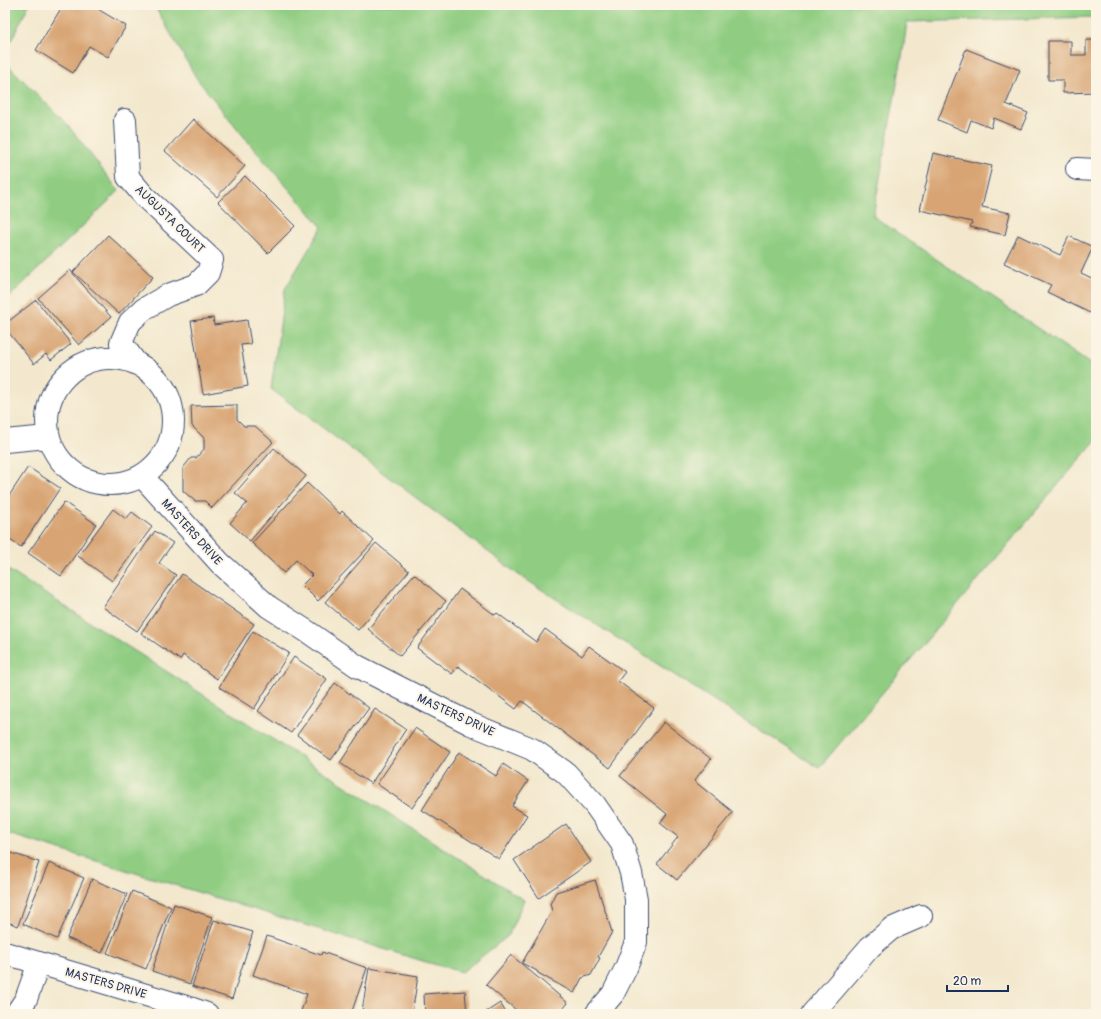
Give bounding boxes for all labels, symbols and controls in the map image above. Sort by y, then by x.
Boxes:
street label: AUGUSTA COURT [132,182,208,257]
street label: MASTERS DRIVE [158,496,225,569]
street label: MASTERS DRIVE [414,691,497,740]
street label: MASTERS DRIVE [63,965,148,1002]
scale bar [947,967,1008,993]
text: 20 m [953,974,982,989]

